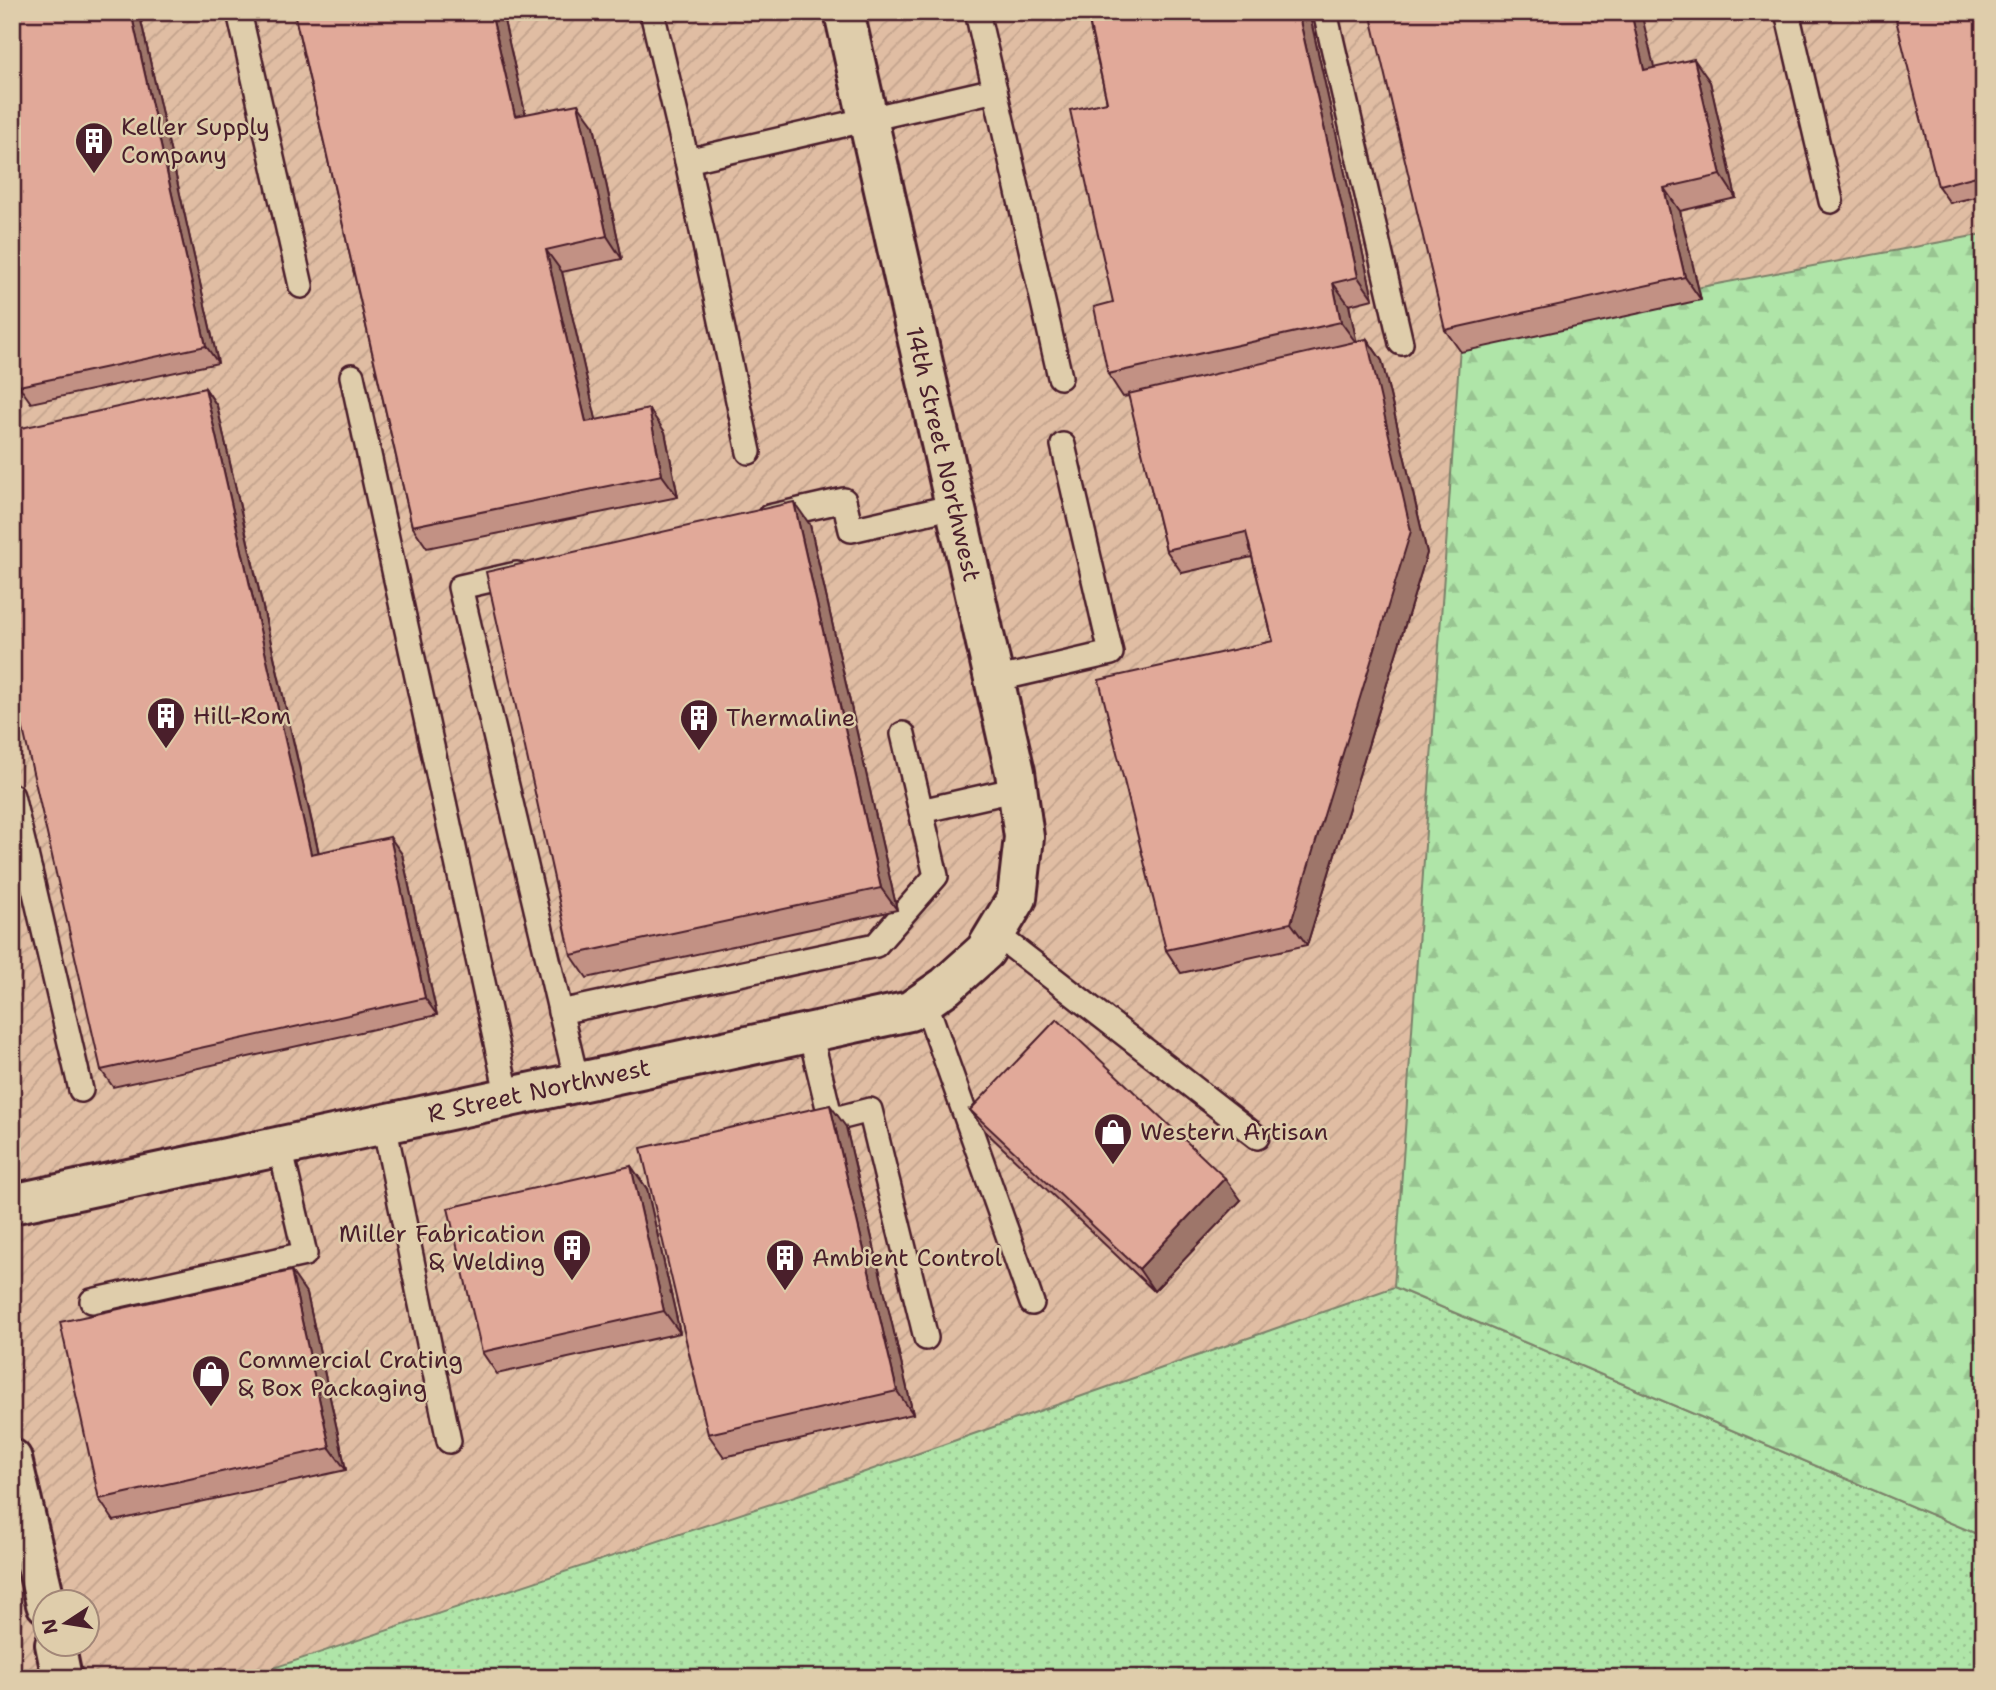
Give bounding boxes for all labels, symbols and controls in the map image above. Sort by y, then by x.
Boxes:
place label: Keller Supply Company [121,111,270,171]
building icon: Keller Supply Company [73,120,115,175]
street label: 14th Street Northwest [898,323,988,585]
building icon: Hill-Rom [145,695,187,750]
building icon: Thermaline [678,697,720,752]
place label: Hill-Rom [193,700,291,732]
place label: Thermaline [726,702,855,734]
street label: R Street Northwest [425,1051,653,1130]
shop icon: Western Artisan [1092,1111,1134,1166]
place label: Western Artisan [1140,1116,1328,1148]
place label: Miller Fabrication & Welding [339,1218,545,1278]
building icon: Miller Fabrication & Welding [551,1227,593,1282]
building icon: Ambient Control [764,1237,806,1292]
place label: Ambient Control [812,1242,1003,1274]
place label: Commercial Crating & Box Packaging [238,1344,463,1404]
shop icon: Commercial Crating & Box Packaging [190,1353,232,1408]
north arrow [32,1588,102,1658]
text: N [36,1616,64,1636]

